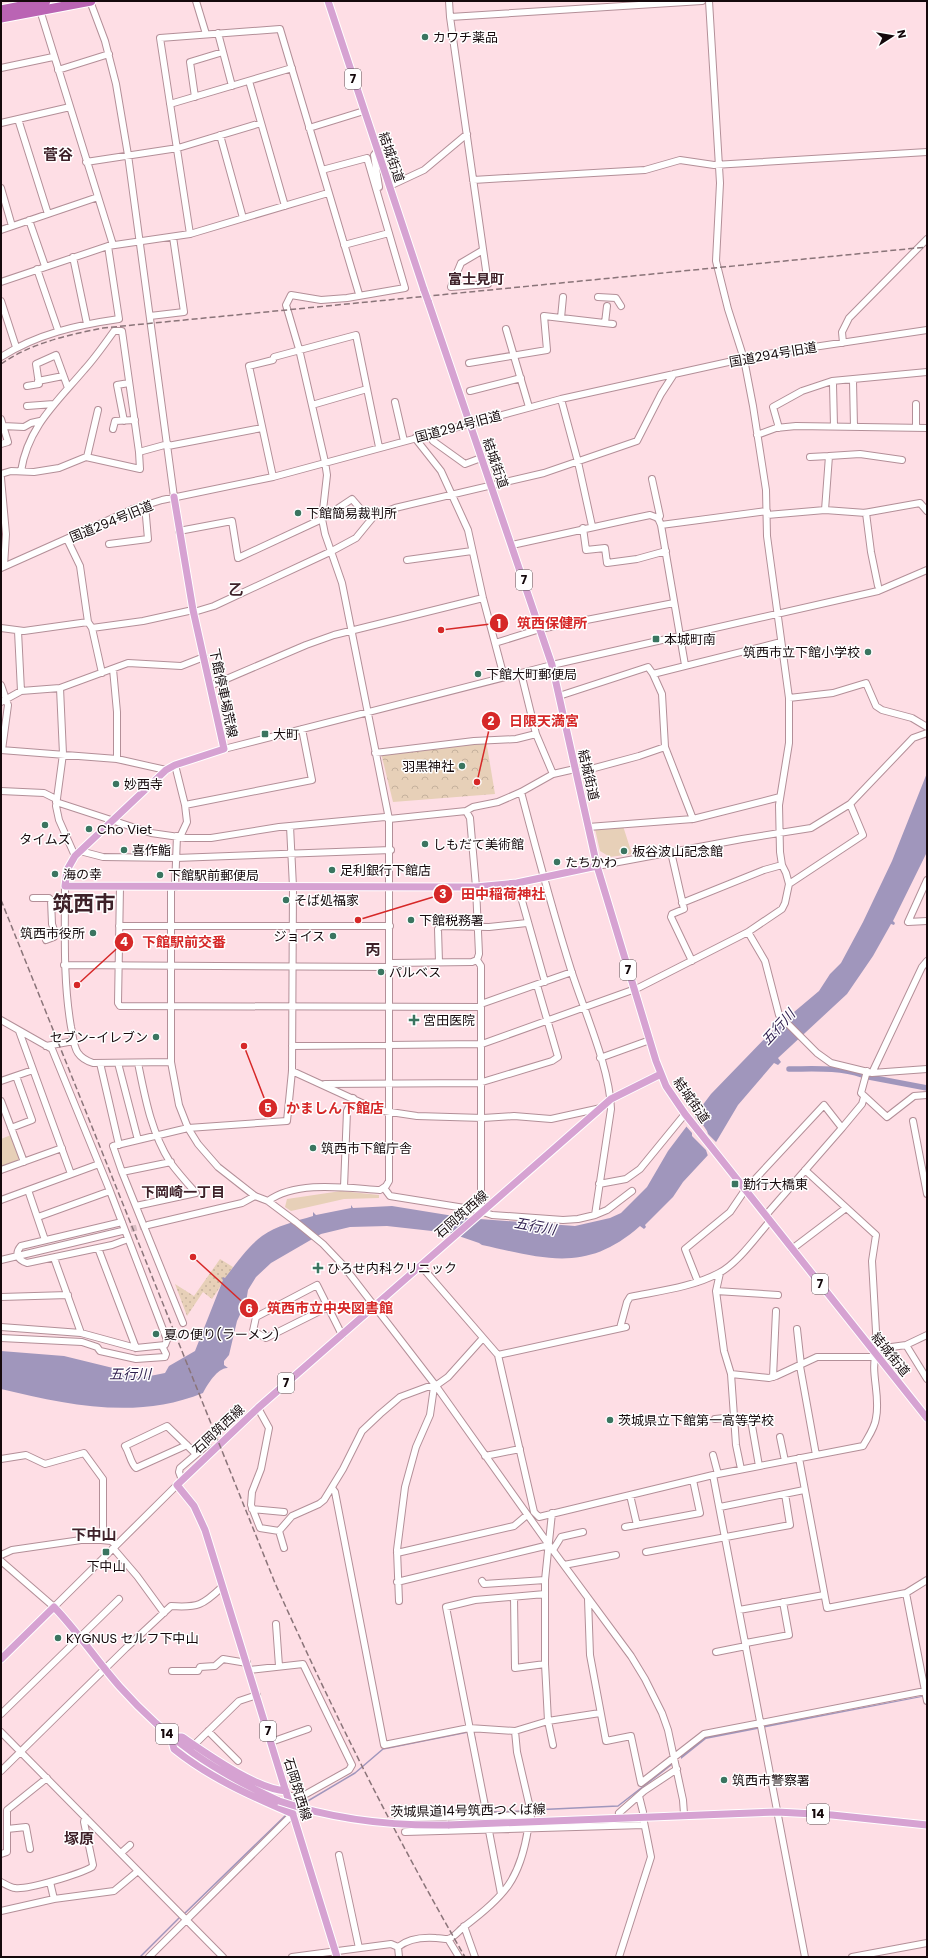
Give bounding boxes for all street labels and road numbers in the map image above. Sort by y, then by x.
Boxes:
road number: 7 [345,69,361,89]
street label: 結城街道 [374,129,409,185]
street label: 国道294号旧道 [728,337,818,372]
street label: 国道294号旧道 [413,406,503,447]
street label: 結城街道 [478,435,513,491]
street label: 国道294号旧道 [66,496,156,547]
road number: 7 [516,570,532,590]
street label: 下館停車場荒線 [205,647,242,740]
street label: 結城街道 [573,748,604,803]
road number: 7 [620,960,636,980]
street label: 結城街道 [669,1074,714,1127]
street label: 石岡筑西線 [431,1186,492,1243]
road number: 7 [812,1274,828,1294]
street label: 結城街道 [867,1328,914,1381]
road number: 7 [278,1373,294,1393]
street label: 石岡筑西線 [188,1400,249,1458]
road number: 7 [260,1721,276,1741]
road number: 14 [156,1724,178,1744]
street label: 石岡筑西線 [279,1755,316,1823]
street label: 茨城県道14号筑西つくば線 [390,1800,546,1821]
road number: 14 [807,1804,829,1824]

